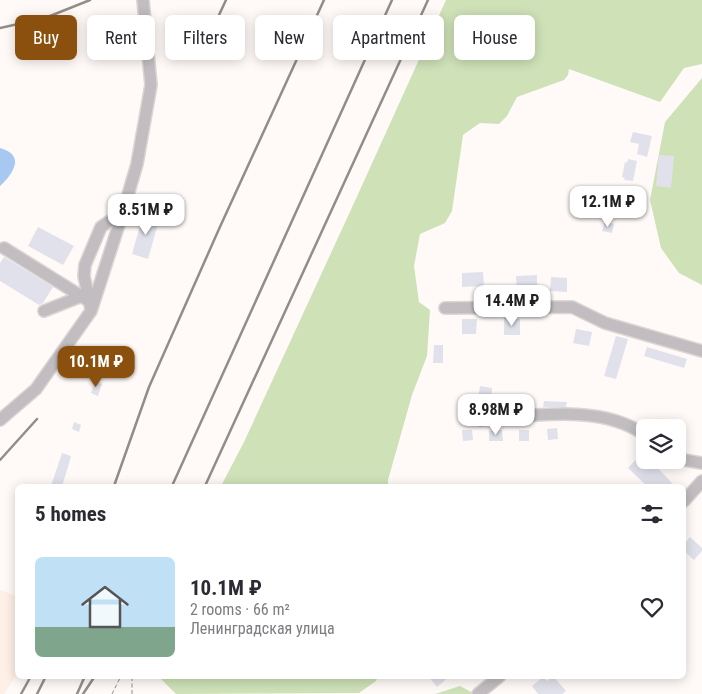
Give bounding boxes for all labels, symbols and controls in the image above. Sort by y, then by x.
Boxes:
chip: Buy [15,15,77,60]
chip: Rent [87,15,155,60]
chip: Filters [165,15,245,60]
chip: New [255,15,323,60]
chip: Apartment [333,15,444,60]
chip: House [454,15,535,60]
pin: 12.1M ₽ [562,186,654,228]
text: 12.1M ₽ [581,192,635,211]
pin: 8.51M ₽ [100,194,192,236]
text: 8.51M ₽ [119,200,173,219]
pin: 14.4M ₽ [466,284,558,327]
text: 14.4M ₽ [485,291,539,310]
pin: 10.1M ₽ [50,346,142,388]
text: 10.1M ₽ [69,352,123,371]
pin: 8.98M ₽ [450,394,542,436]
text: 8.98M ₽ [469,400,523,419]
map controls [636,419,686,469]
button: layers [636,419,686,469]
icon: filters [638,500,666,528]
text: 5 homes [35,502,106,526]
text: 10.1M ₽ [190,576,262,600]
icon: home [75,577,135,637]
icon: heart [638,593,666,621]
text: 2 rooms · 66 m² [190,600,290,619]
text: Ленинградская улица [190,619,335,638]

